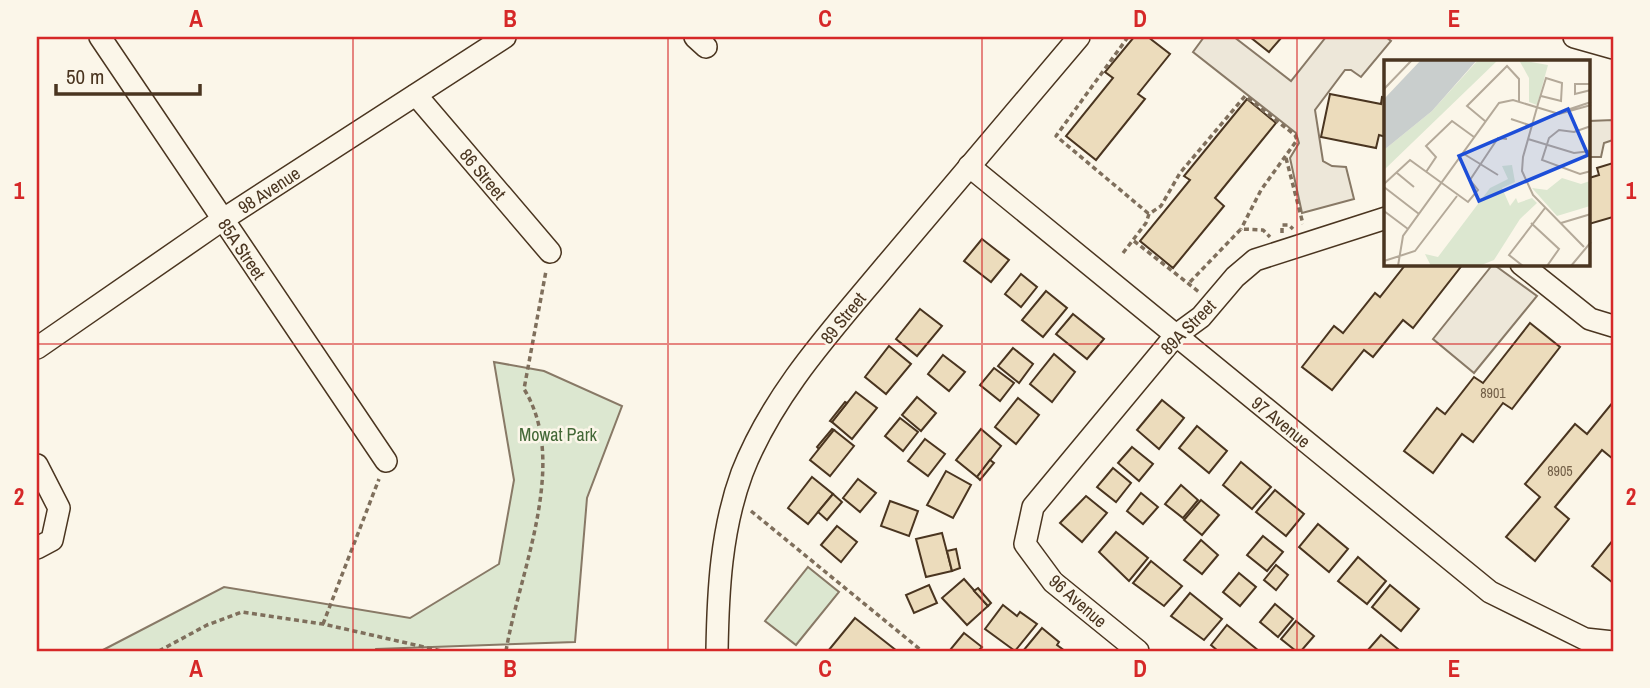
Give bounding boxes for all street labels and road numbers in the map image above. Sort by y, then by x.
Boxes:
street label: 86 Street [454,143,512,205]
street label: 98 Avenue [233,161,305,219]
street label: 85A Street [212,213,272,285]
street label: 89 Street [814,287,872,349]
street label: 89A Street [1155,294,1221,360]
street label: 97 Avenue [1246,390,1316,454]
street label: 96 Avenue [1044,569,1112,633]

